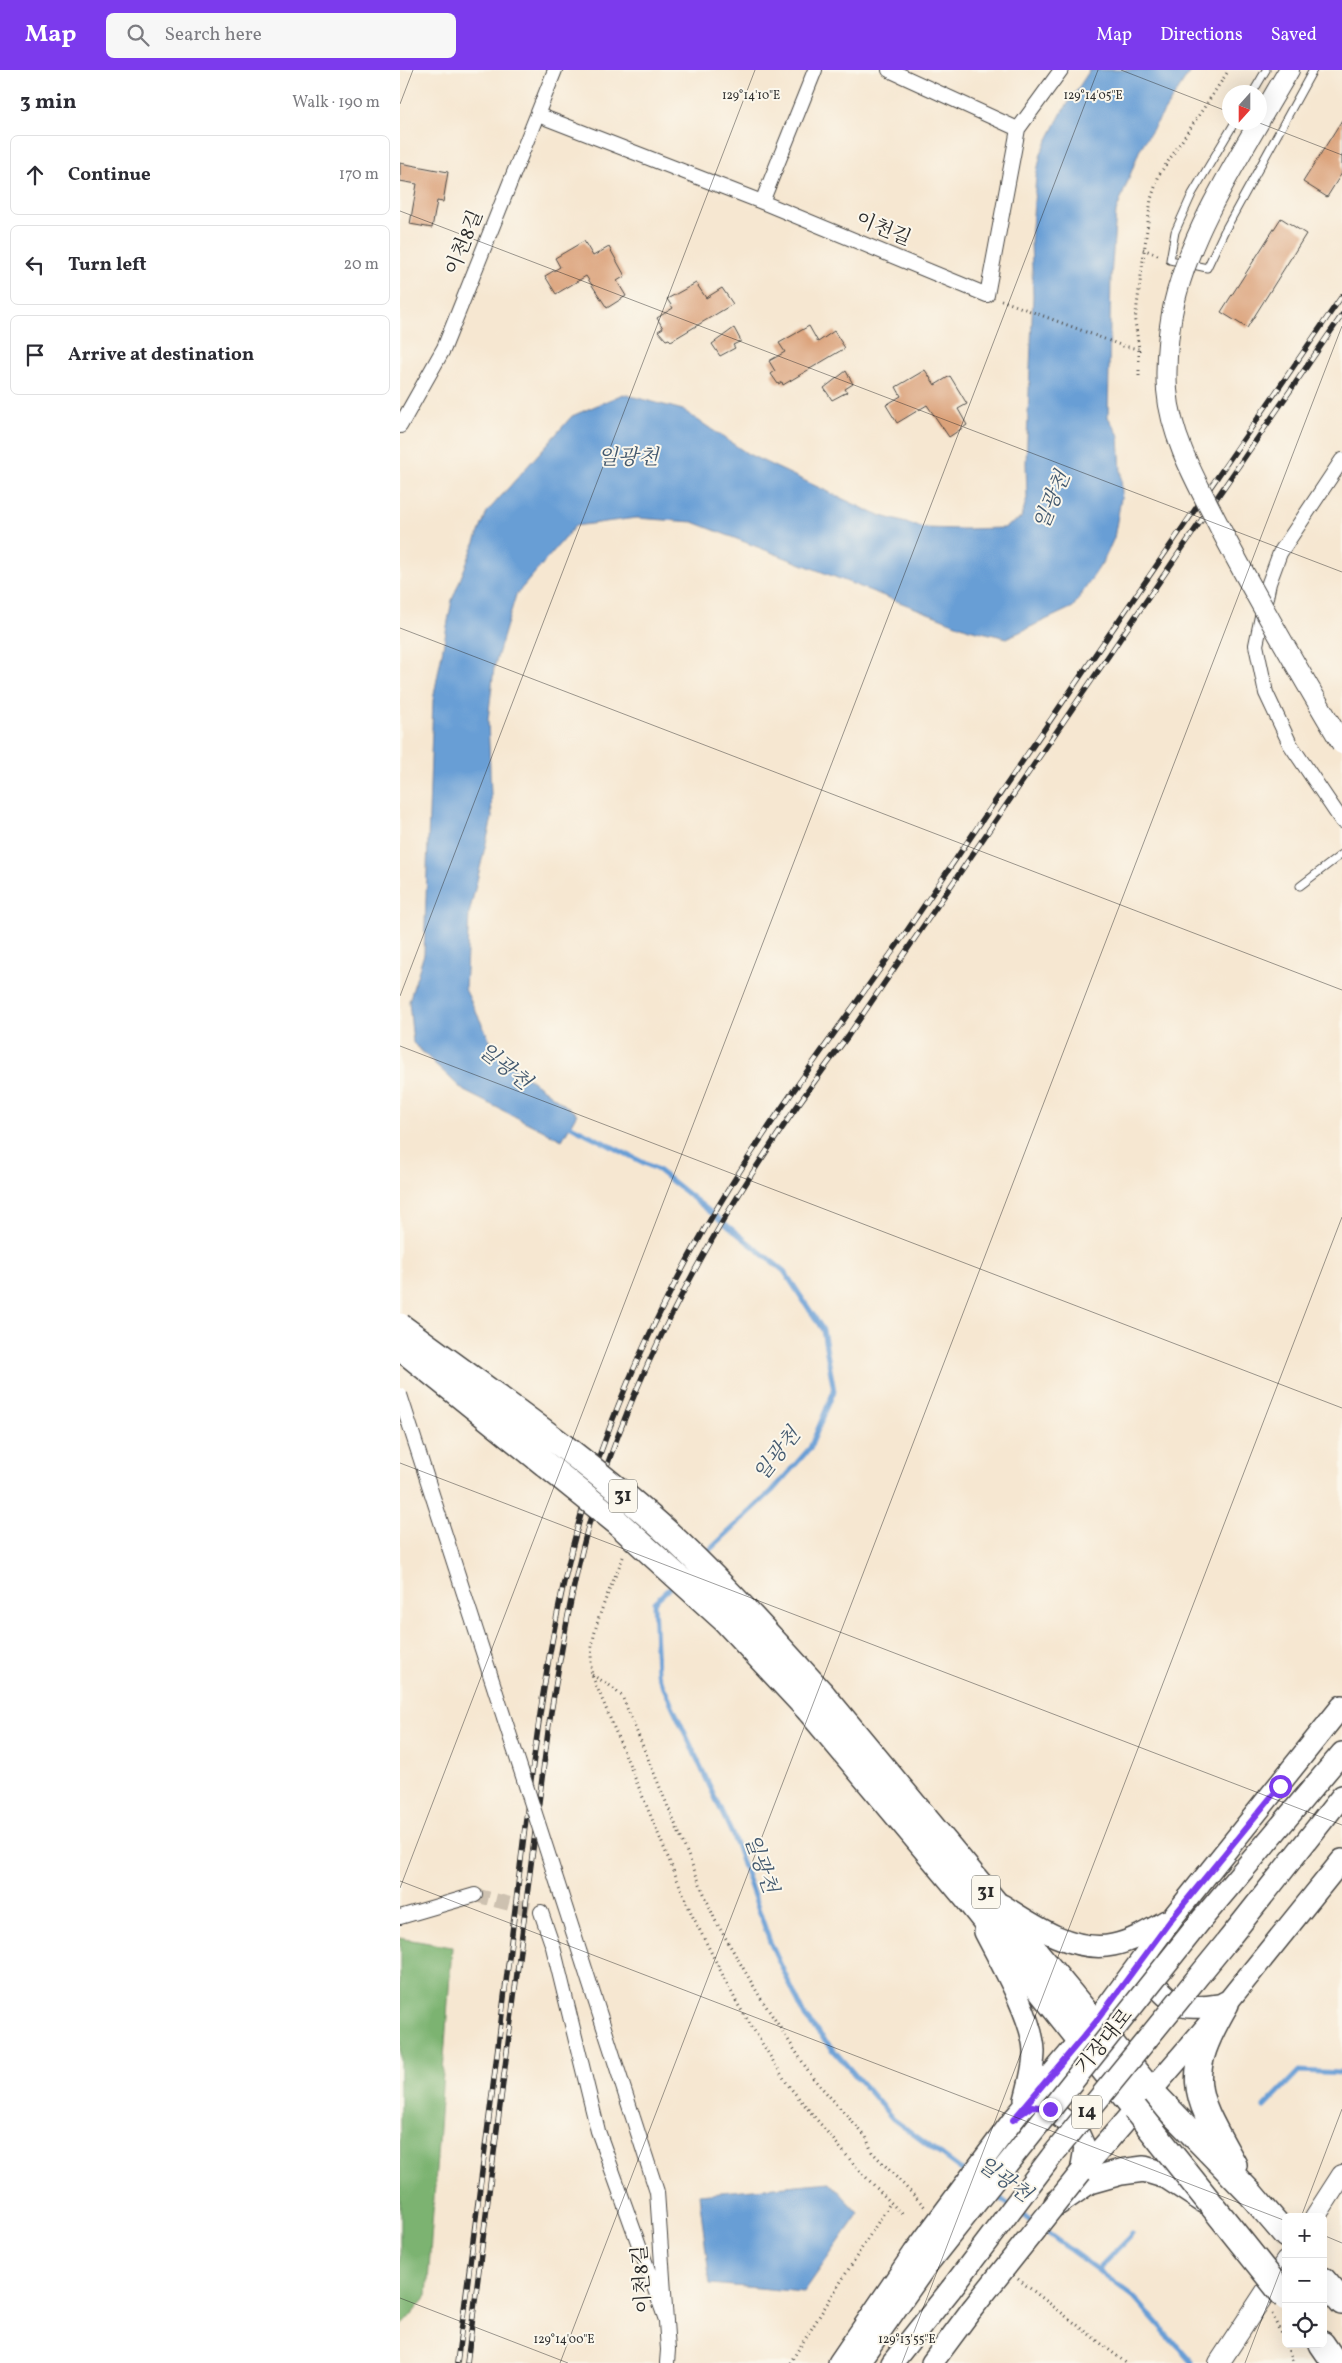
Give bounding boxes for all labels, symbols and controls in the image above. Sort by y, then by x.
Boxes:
search box [106,13,456,58]
text: Map [25,18,76,52]
icon: search [124,21,152,49]
text: Search here [164,22,262,48]
text: Map [1096,23,1132,48]
text: Directions [1160,23,1243,48]
text: Saved [1271,23,1317,48]
north arrow [1222,85,1267,130]
text: 3 min [20,88,76,117]
text: 129°14'10"E [722,88,780,104]
text: 129°14'05"E [1063,88,1123,104]
text: Walk · 190 m [292,92,380,114]
icon: ahead [21,161,49,189]
text: Continue [68,162,151,188]
text: 170 m [339,164,379,186]
street label: 이천8길 [439,206,491,280]
street label: 이천길 [851,206,915,254]
icon: left [21,251,49,279]
text: Turn left [68,252,147,278]
text: 20 m [344,254,379,276]
icon: arrive [21,341,49,369]
text: Arrive at destination [68,342,254,368]
water label: 일광천 [598,444,660,473]
water label: 일광천 [1028,466,1079,535]
water label: 일광천 [471,1037,538,1098]
water label: 일광천 [748,1421,809,1488]
road number: 31 [609,1480,637,1512]
route start [1269,1775,1292,1798]
water label: 일광천 [736,1830,785,1899]
road number: 31 [972,1875,1000,1908]
street label: 기장대로 [1070,2003,1140,2081]
road number: 14 [1072,2095,1102,2128]
route end [1039,2098,1062,2121]
water label: 일광천 [971,2150,1039,2211]
map controls [1282,2213,1327,2348]
button: + [1282,2213,1327,2258]
street label: 이천8길 [627,2244,659,2314]
button: − [1282,2258,1327,2303]
button: locate [1282,2303,1327,2348]
text: 129°14'00"E [534,2332,594,2348]
text: 129°13'55"E [878,2332,936,2348]

